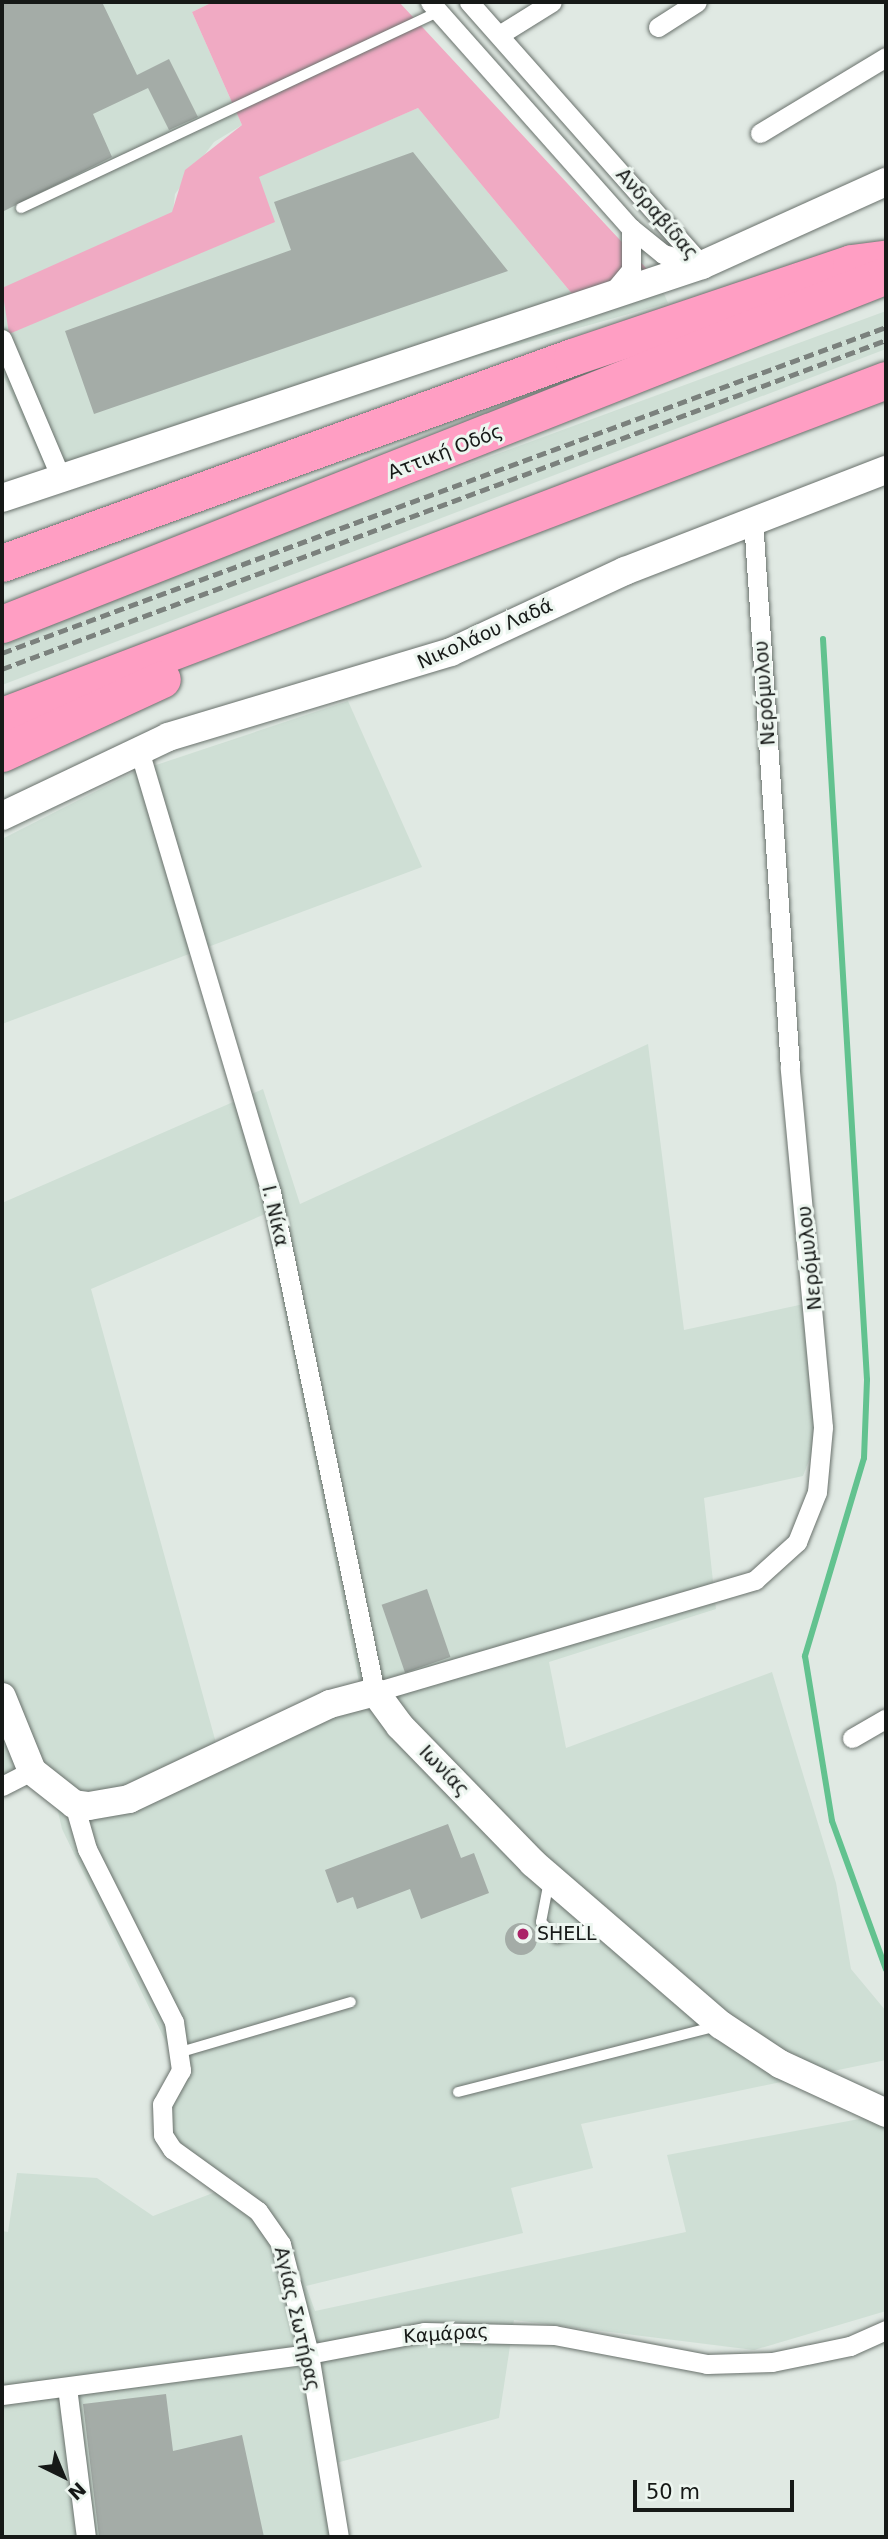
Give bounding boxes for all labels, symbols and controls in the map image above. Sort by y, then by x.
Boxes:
street label: Ανδραβίδας [611,164,703,264]
street label: Αττική Οδός [384,420,506,484]
street label: Νικολάου Λαδά [414,594,556,674]
street label: Νερόμυλου [750,640,780,746]
street label: Ι. Νίκα [257,1183,293,1249]
street label: Νερόμυλου [793,1205,827,1311]
street label: Ιωνίας [414,1741,474,1801]
place label: SHELL [537,1923,597,1945]
marker: SHELL [515,1926,531,1942]
street label: Αγίας Σωτήρας [269,2245,325,2393]
street label: Καμάρας [403,2320,489,2348]
north arrow [28,2441,98,2511]
scale bar [636,2466,797,2510]
text: N [64,2478,91,2505]
text: 50 m [646,2480,700,2504]

